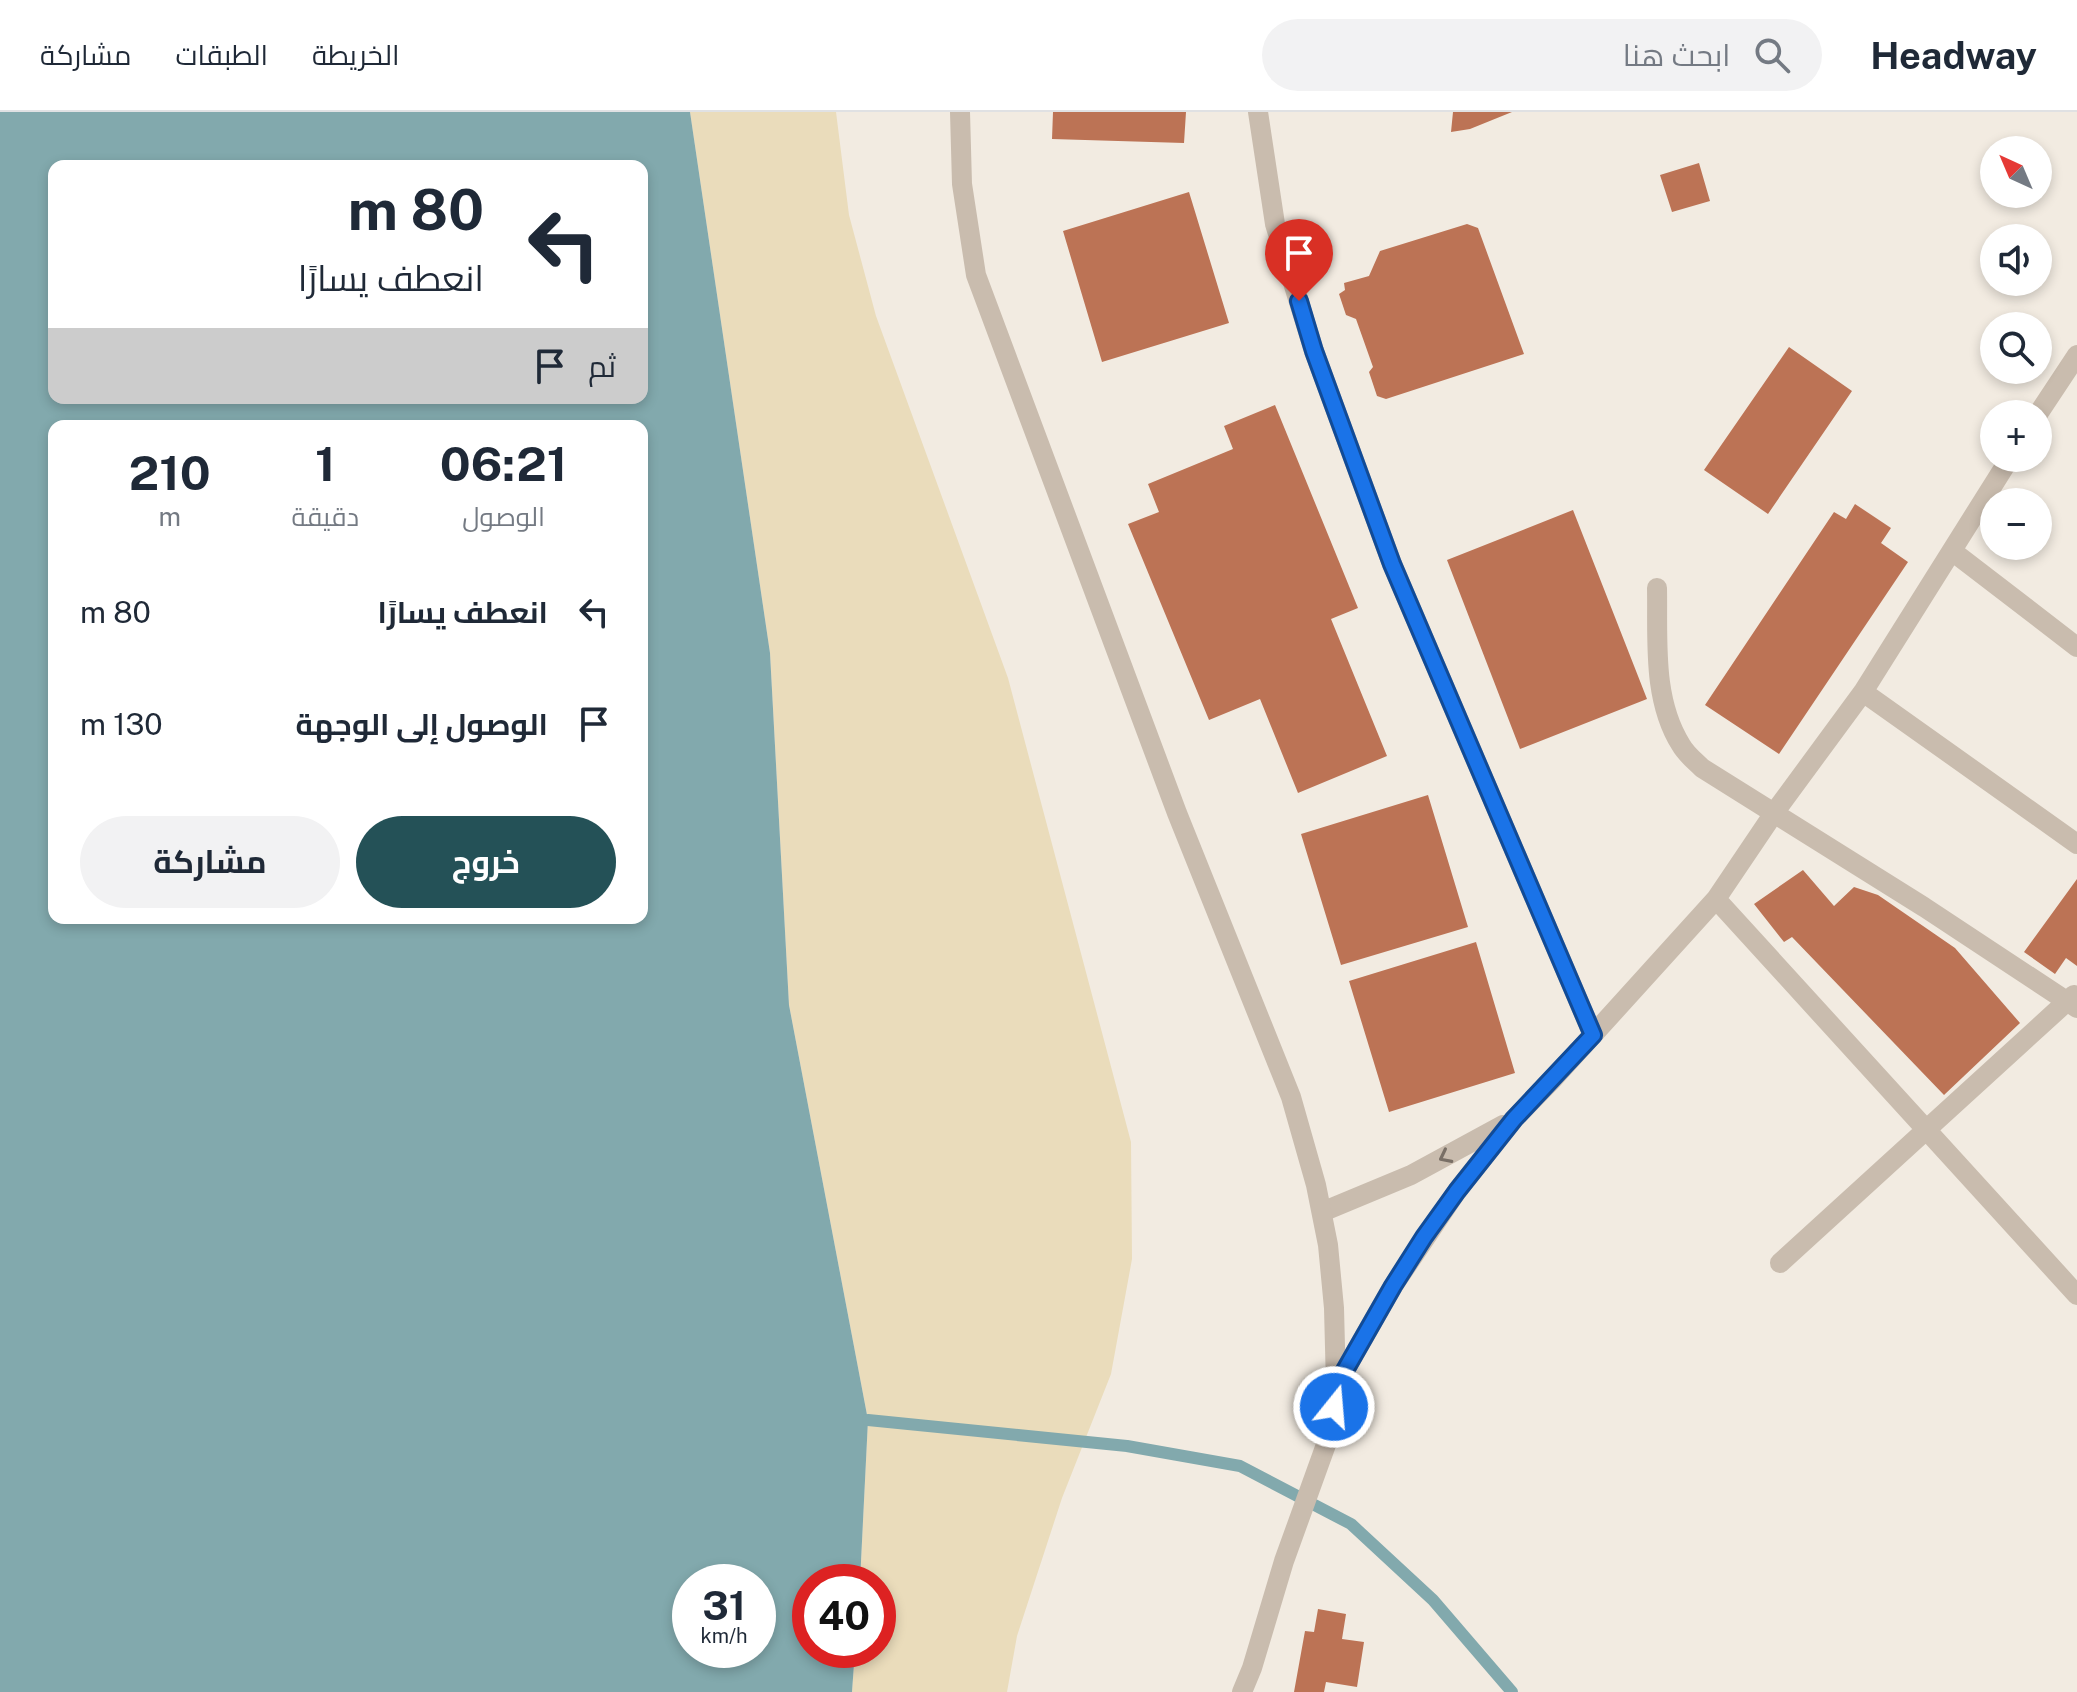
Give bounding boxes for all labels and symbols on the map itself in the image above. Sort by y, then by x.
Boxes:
north arrow [1980,136,2052,208]
pin [1265,219,1333,301]
one-way arrow [1439,1147,1454,1162]
position arrow [1292,1365,1376,1449]
speed limit sign: 40 [792,1564,896,1668]

